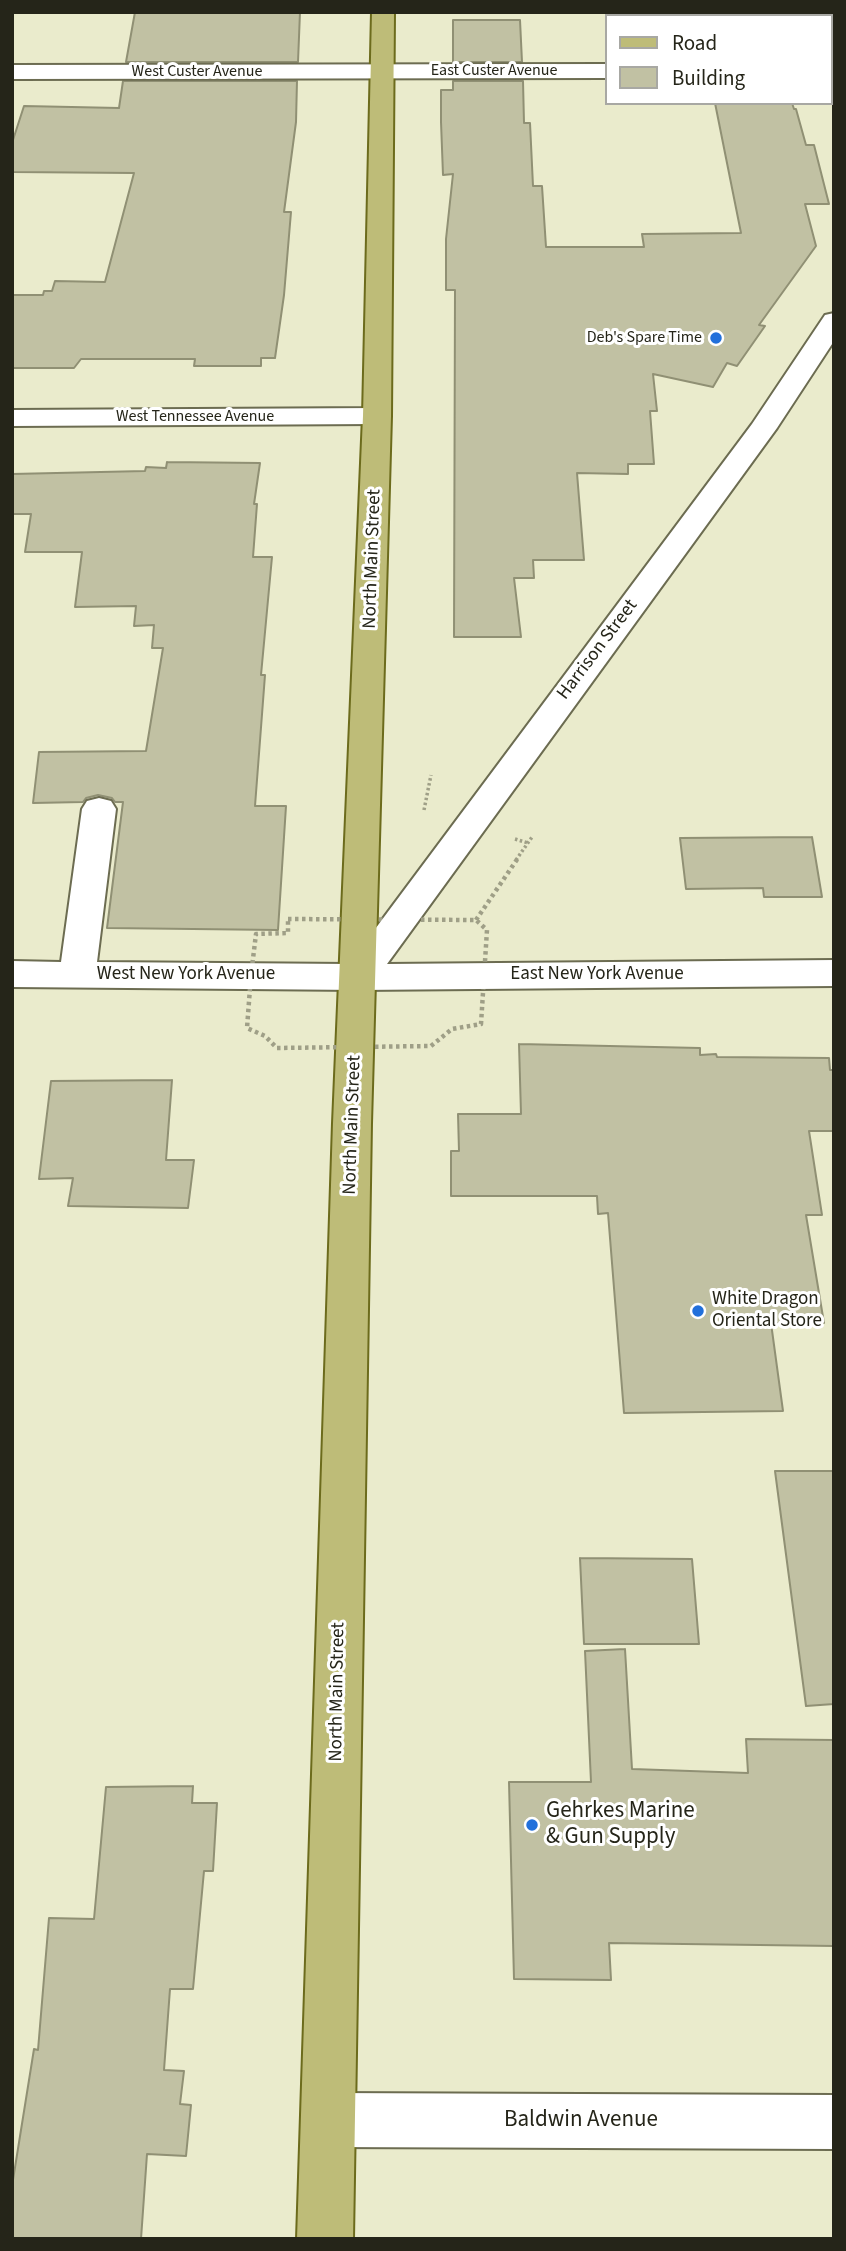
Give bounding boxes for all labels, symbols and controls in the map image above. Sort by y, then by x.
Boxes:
legend [604,14,832,105]
text: Road [672,28,717,58]
street label: East Custer Avenue [431,61,557,81]
street label: West Custer Avenue [132,62,262,82]
text: Building [672,63,745,93]
place label: Deb's Spare Time [587,328,702,348]
marker: Deb's Spare Time [708,330,724,346]
street label: West Tennessee Avenue [116,407,274,427]
street label: North Main Street [359,489,387,629]
street label: Harrison Street [553,595,643,705]
street label: West New York Avenue [97,964,275,986]
street label: East New York Avenue [510,964,684,986]
street label: North Main Street [339,1055,367,1195]
place label: White Dragon Oriental Store [712,1289,822,1333]
marker: White Dragon Oriental Store [690,1303,706,1319]
street label: North Main Street [325,1622,351,1762]
place label: Gehrkes Marine & Gun Supply [546,1798,695,1852]
marker: Gehrkes Marine & Gun Supply [524,1817,540,1833]
street label: Baldwin Avenue [504,2107,658,2135]

